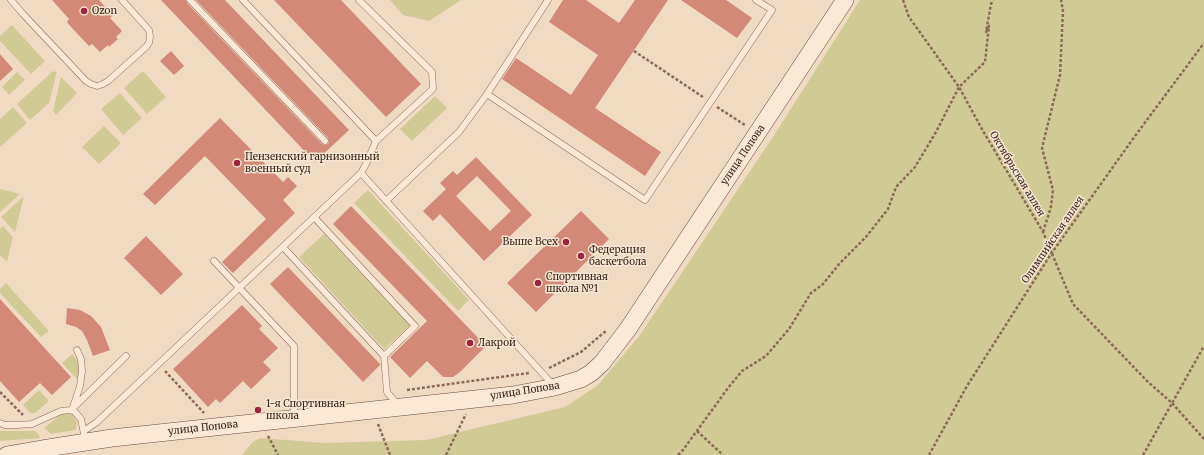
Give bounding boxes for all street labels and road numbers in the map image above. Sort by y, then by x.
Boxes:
street label: улица Попова [718,123,768,187]
street label: Октябрьская аллея [987,129,1047,219]
street label: Олимпийская аллея [1019,194,1087,286]
street label: улица Попова [489,380,561,402]
street label: улица Попова [167,418,239,438]

